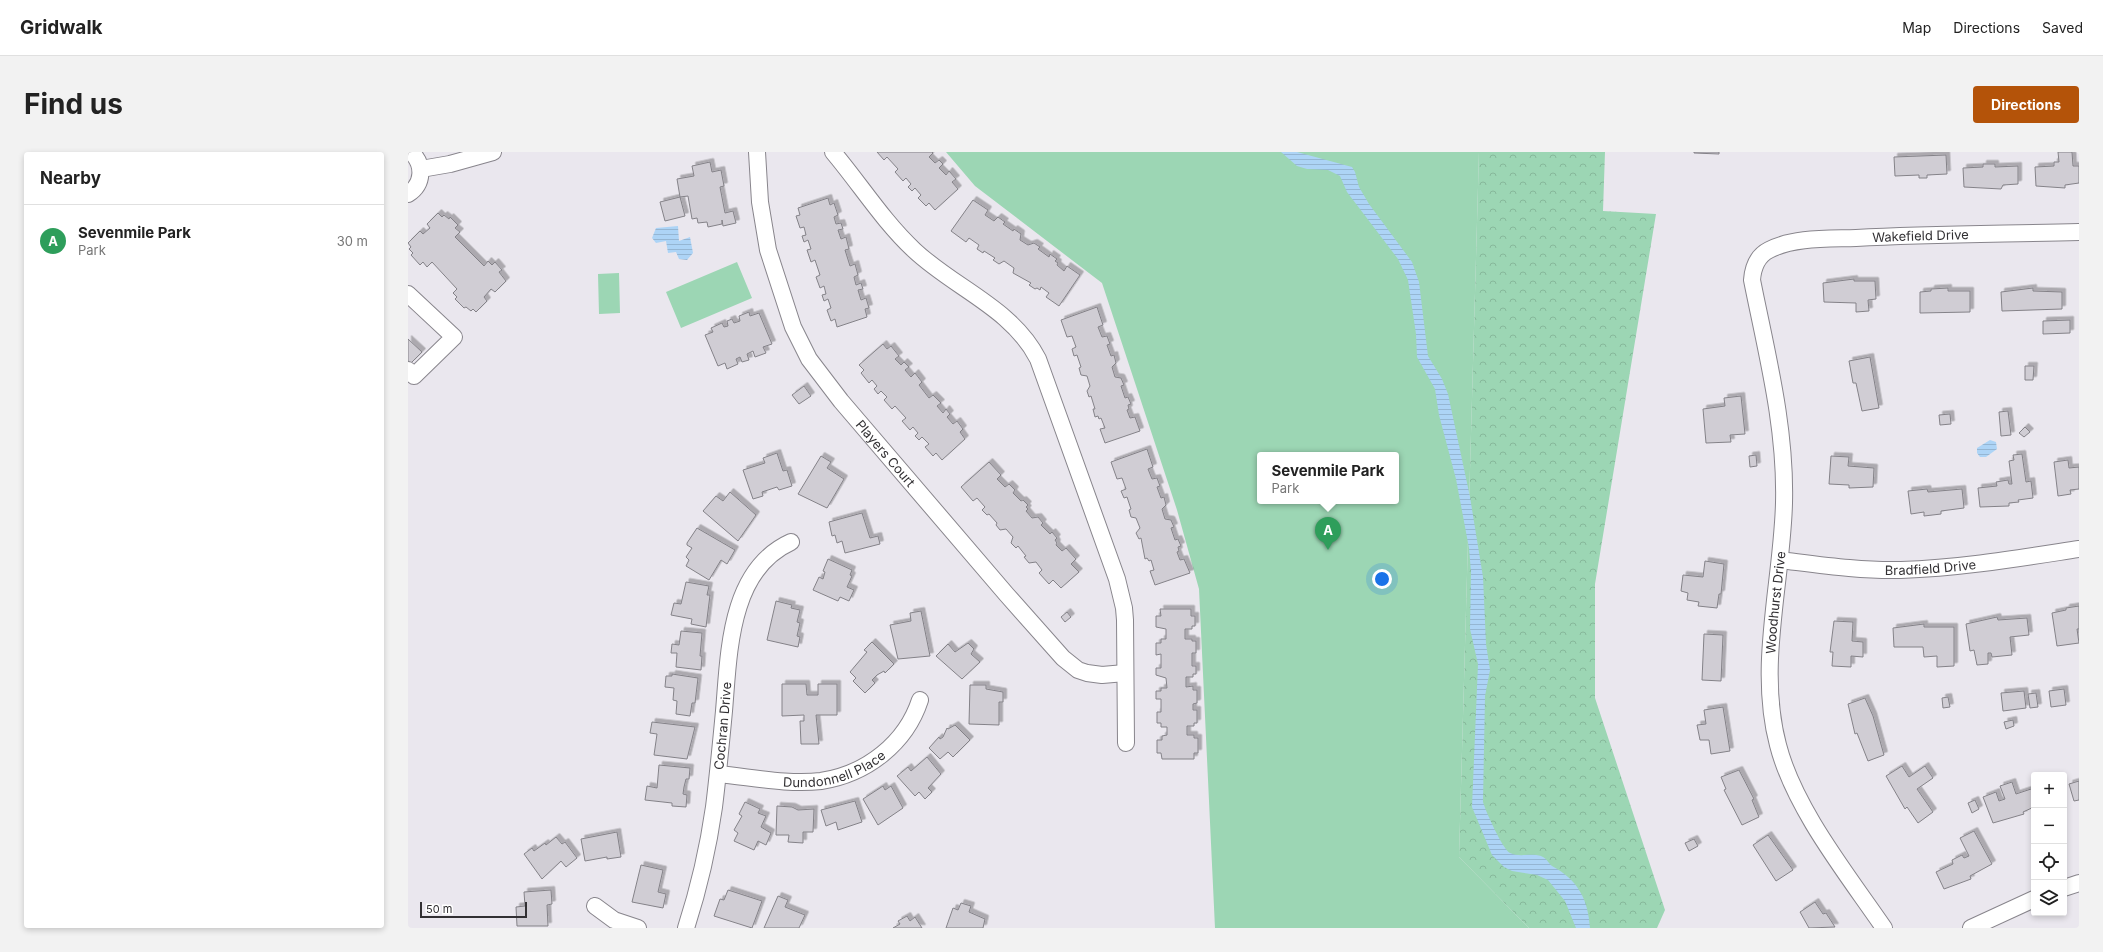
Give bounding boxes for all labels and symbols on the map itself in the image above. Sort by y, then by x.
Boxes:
street label: Wakefield Drive [1872,226,1969,245]
street label: Players Court [853,416,919,490]
pin: A [1315,517,1341,550]
street label: Woodhurst Drive [1762,550,1789,654]
street label: Bradfield Drive [1885,556,1977,578]
your location [1372,569,1392,589]
street label: Cochran Drive [710,681,734,771]
street label: Dundonnell Place [783,747,888,790]
scale bar [420,900,527,919]

